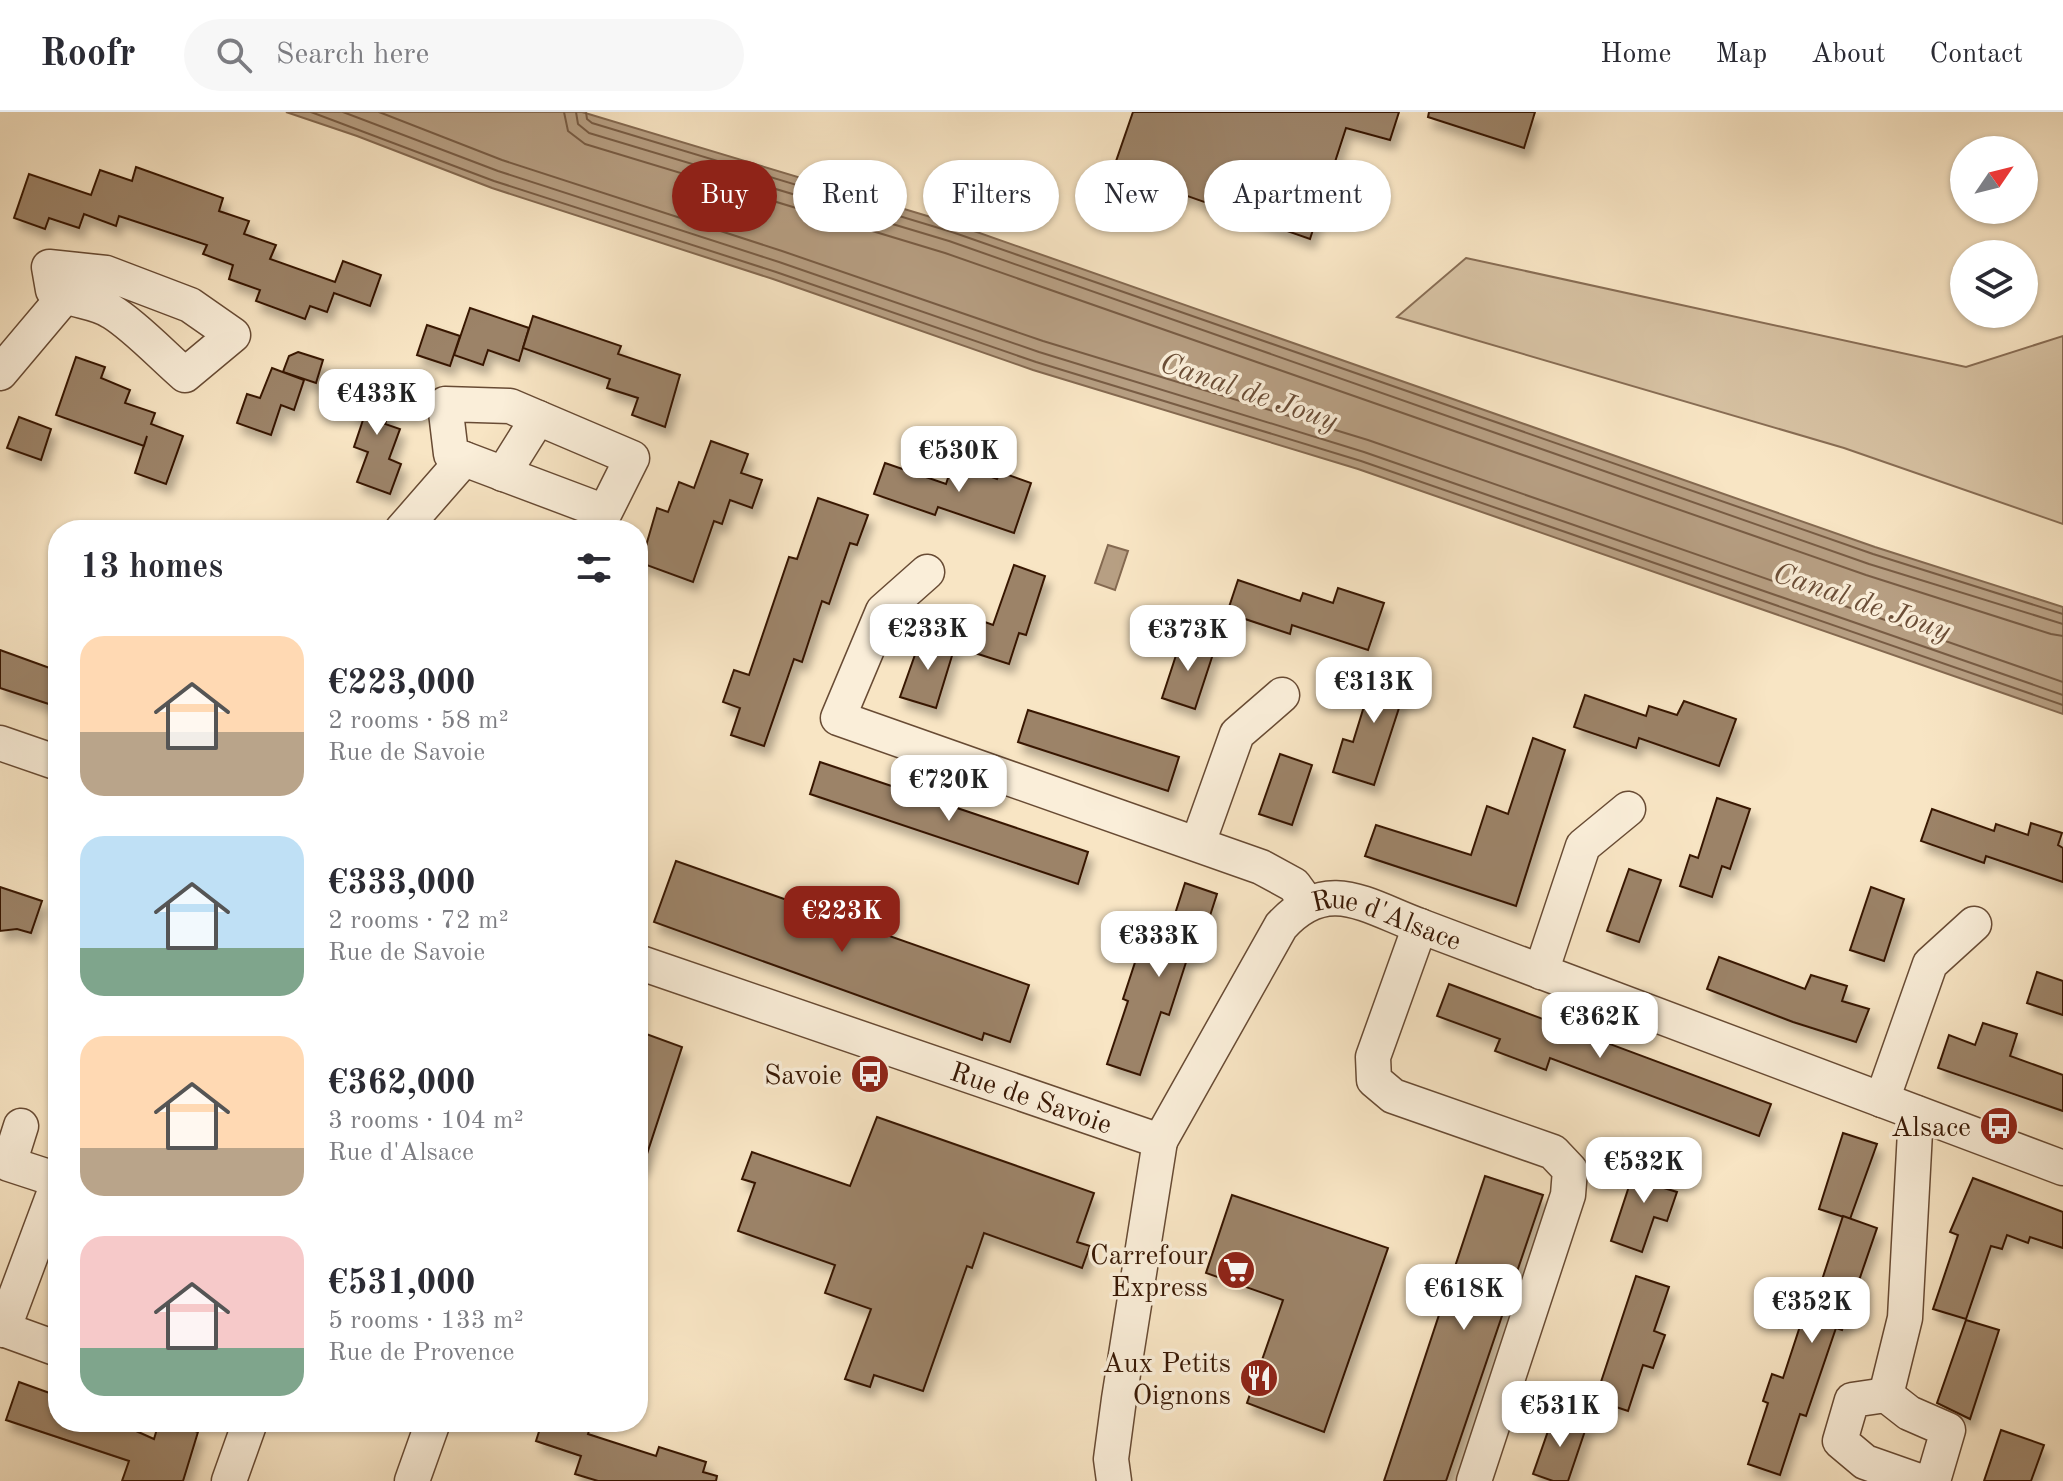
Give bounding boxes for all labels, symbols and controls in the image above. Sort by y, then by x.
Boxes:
search box [184,19,744,91]
icon: search [212,33,256,77]
text: Roofr [40,36,136,74]
text: Search here [276,40,429,70]
text: Home [1600,41,1671,69]
text: Map [1715,41,1767,69]
text: About [1811,41,1886,69]
text: Contact [1930,41,2023,69]
north arrow [1950,136,2038,224]
map controls [1950,136,2038,328]
chip: Buy [672,160,777,232]
chip: Rent [793,160,907,232]
chip: Filters [923,160,1059,232]
chip: New [1075,160,1188,232]
chip: Apartment [1204,160,1391,232]
button: layers [1950,240,2038,328]
water label: Canal de Jouy [1156,348,1342,438]
pin: €433K [321,369,433,437]
text: €433K [337,382,417,408]
pin: €530K [903,426,1015,494]
text: €530K [919,439,999,465]
icon: filters [572,546,616,590]
text: 13 homes [80,551,223,585]
water label: Canal de Jouy [1769,558,1955,648]
pin: €233K [872,604,984,672]
pin: €373K [1132,605,1244,673]
text: €233K [888,617,968,643]
text: €373K [1148,618,1228,644]
pin: €313K [1318,657,1430,725]
text: €223,000 [328,667,476,701]
icon: home [144,668,240,764]
text: €313K [1334,670,1414,696]
text: 2 rooms · 58 m² [328,708,509,734]
text: Rue de Savoie [328,740,485,766]
pin: €720K [893,755,1005,823]
text: €720K [909,768,989,794]
text: €333,000 [328,867,476,901]
icon: home [144,868,240,964]
pin: €223K [786,886,898,954]
street label: Rue d'Alsace [1309,887,1465,957]
text: €223K [802,899,882,925]
text: 2 rooms · 72 m² [328,908,509,934]
pin: €333K [1103,911,1215,979]
text: €333K [1119,924,1199,950]
text: Rue de Savoie [328,940,485,966]
pin: €362K [1544,992,1656,1060]
text: €362K [1560,1005,1640,1031]
bus stop icon: Savoie [849,1053,891,1095]
street label: Rue de Savoie [946,1059,1115,1140]
place label: Savoie [764,1063,842,1091]
text: €362,000 [328,1067,476,1101]
icon: home [144,1068,240,1164]
bus stop icon: Alsace [1978,1105,2020,1147]
text: 3 rooms · 104 m² [328,1108,524,1134]
place label: Alsace [1891,1115,1971,1143]
pin: €532K [1588,1137,1700,1205]
text: Rue d'Alsace [328,1140,474,1166]
text: €532K [1604,1150,1684,1176]
place label: Carrefour Express [1090,1243,1208,1303]
supermarket icon: Carrefour Express [1215,1249,1257,1291]
pin: €618K [1408,1264,1520,1332]
text: €531,000 [328,1267,476,1301]
icon: home [144,1268,240,1364]
text: €618K [1424,1277,1504,1303]
pin: €352K [1756,1277,1868,1345]
text: €352K [1772,1290,1852,1316]
text: 5 rooms · 133 m² [328,1308,524,1334]
text: Rue de Provence [328,1340,515,1366]
place label: Aux Petits Oignons [1102,1351,1231,1411]
restaurant icon: Aux Petits Oignons [1238,1357,1280,1399]
pin: €531K [1504,1381,1616,1449]
text: €531K [1520,1394,1600,1420]

